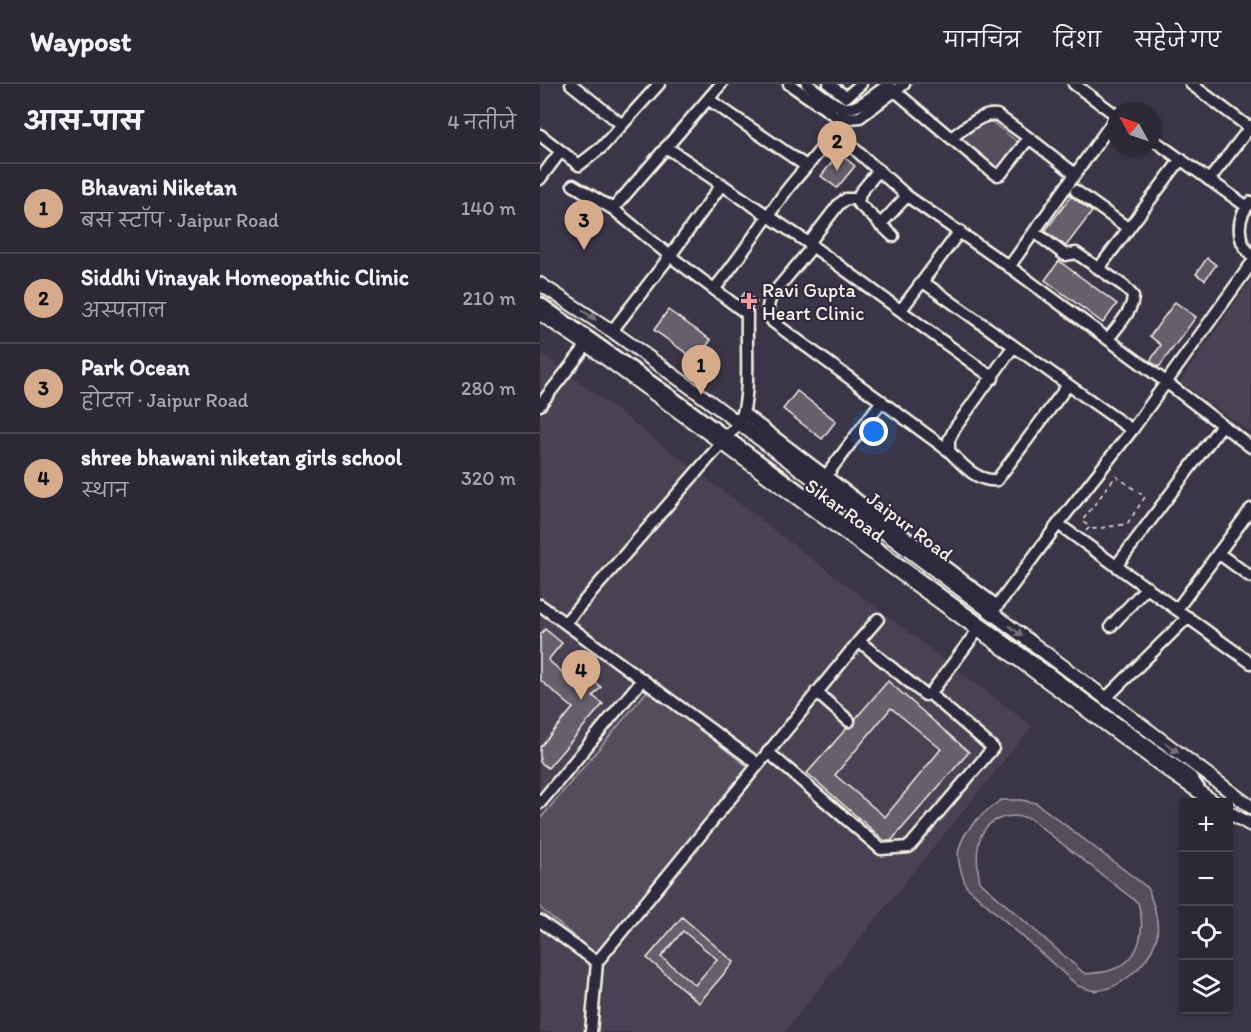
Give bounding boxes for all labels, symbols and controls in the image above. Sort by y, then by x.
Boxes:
text: Waypost [30,24,132,58]
text: मानचित्र [944,27,1021,52]
text: दिशा [1054,27,1101,52]
text: सहेजे गए [1134,27,1221,52]
north arrow [1107,102,1161,156]
text: आस-पास [24,105,143,137]
text: 4 नतीजे [448,110,516,134]
pin: 2 [818,122,856,171]
text: Bhavani Niketan [81,174,237,201]
text: 1 [39,196,48,220]
text: 140 m [461,196,516,220]
pin: 3 [564,200,603,250]
text: बस स्टॉप · Jaipur Road [81,208,279,232]
text: Siddhi Vinayak Homeopathic Clinic [81,264,409,291]
place label: Ravi Gupta Heart Clinic [762,278,864,325]
text: 2 [38,286,49,310]
text: 210 m [463,286,516,310]
marker: Ravi Gupta Heart Clinic [740,292,758,310]
text: अस्पताल [81,298,166,322]
one-way arrow [581,310,597,321]
pin: 1 [682,346,720,395]
text: Park Ocean [81,354,190,381]
text: 3 [38,376,49,400]
text: 280 m [461,376,516,400]
text: होटल · Jaipur Road [81,388,248,412]
your location [859,417,888,446]
text: shree bhawani niketan girls school [81,444,402,471]
text: 4 [37,466,50,490]
text: 320 m [461,466,516,490]
street label: Sikar Road [801,473,890,547]
text: स्थान [81,478,128,502]
street label: Jaipur Road [862,486,958,566]
one-way arrow [1009,624,1024,636]
pin: 4 [562,650,600,700]
one-way arrow [1164,742,1179,754]
map controls [1179,798,1233,1014]
button: + [1179,798,1233,852]
button: − [1179,852,1233,906]
button: locate [1179,906,1233,960]
button: layers [1179,960,1233,1014]

